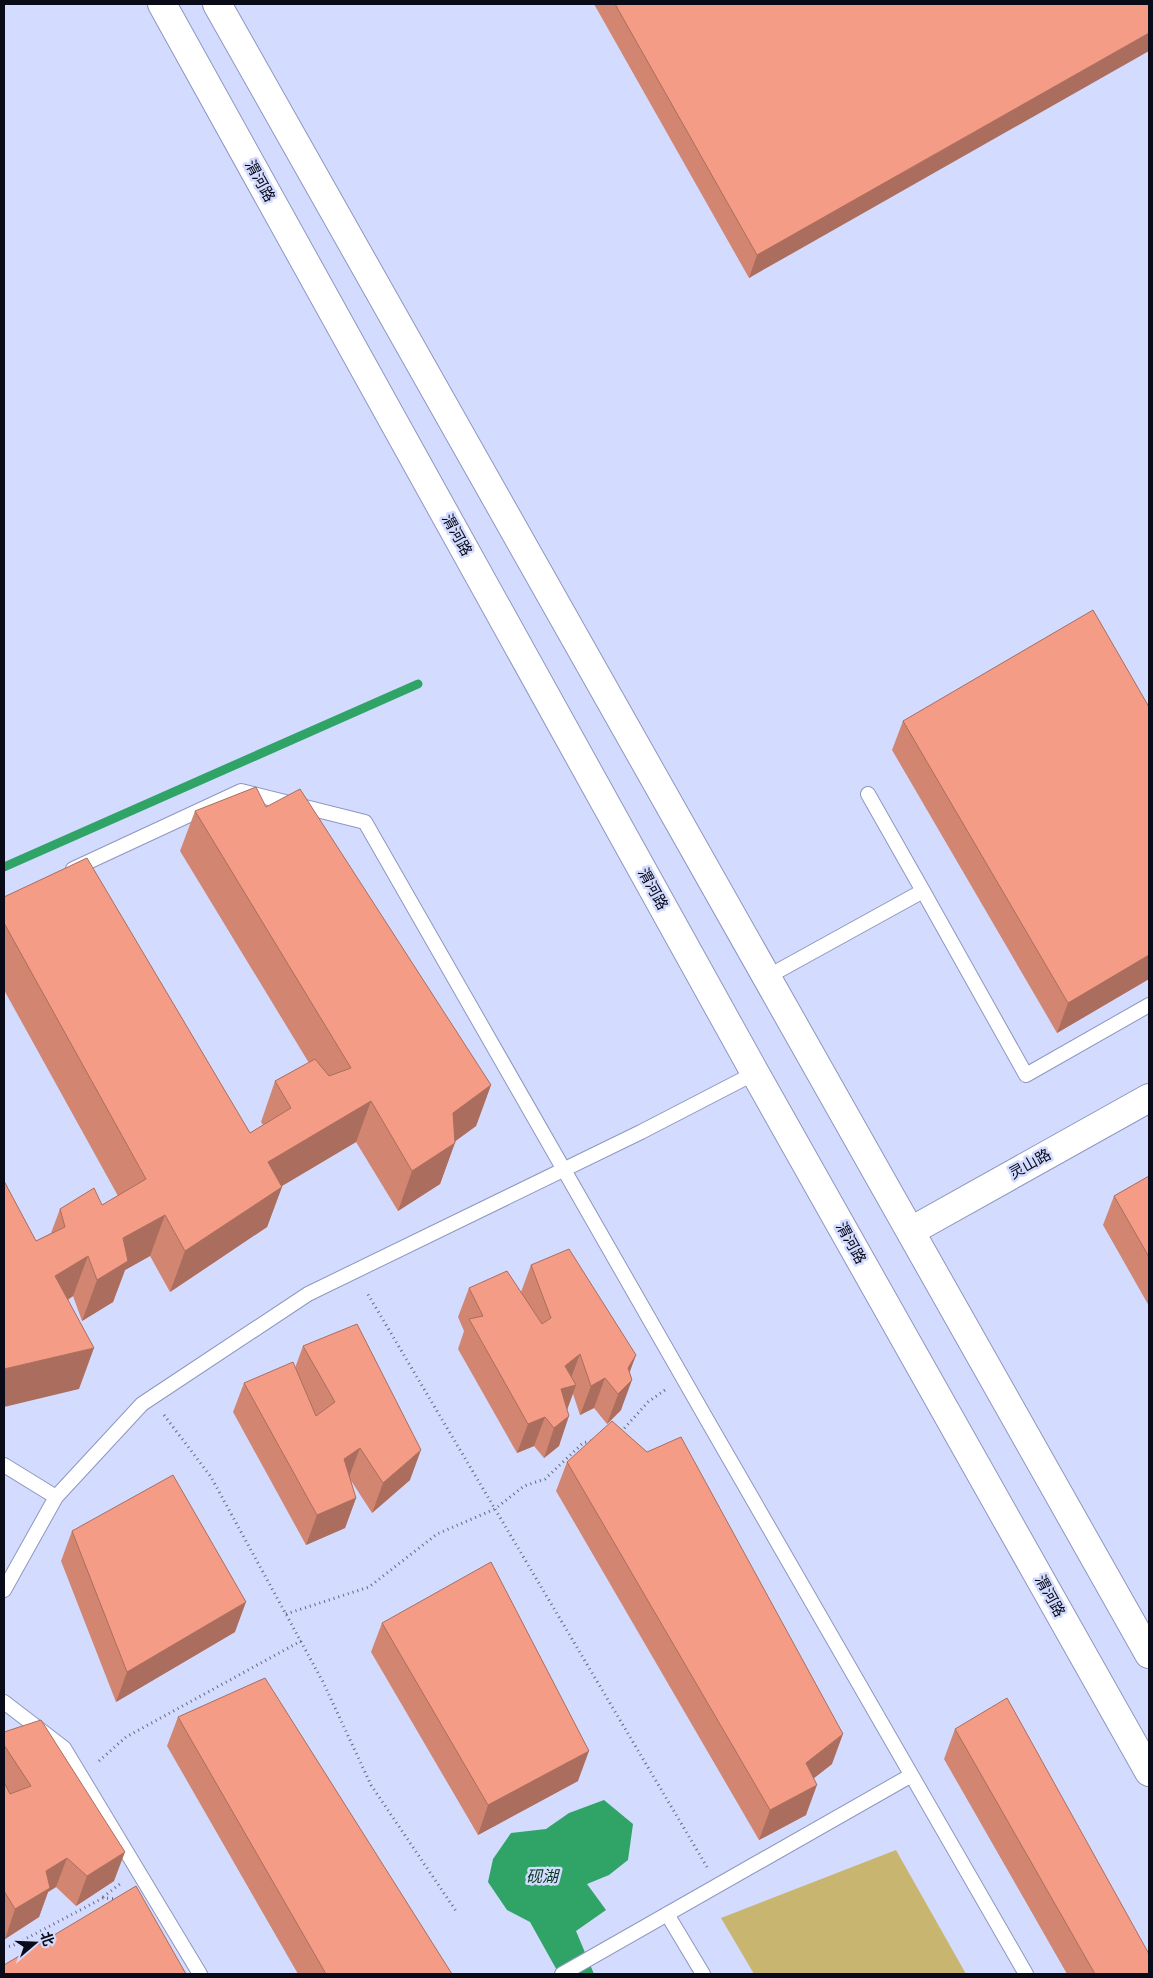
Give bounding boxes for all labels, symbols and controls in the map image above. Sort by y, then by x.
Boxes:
street label: 渭河路 [242,157,278,205]
street label: 渭河路 [439,511,475,559]
street label: 渭河路 [635,865,671,913]
street label: 灵山路 [1006,1146,1054,1182]
street label: 渭河路 [833,1219,869,1267]
street label: 渭河路 [1032,1572,1068,1620]
water label: 砚湖 [526,1868,561,1885]
north arrow [10,1918,60,1968]
text: 北 [37,1930,56,1948]

